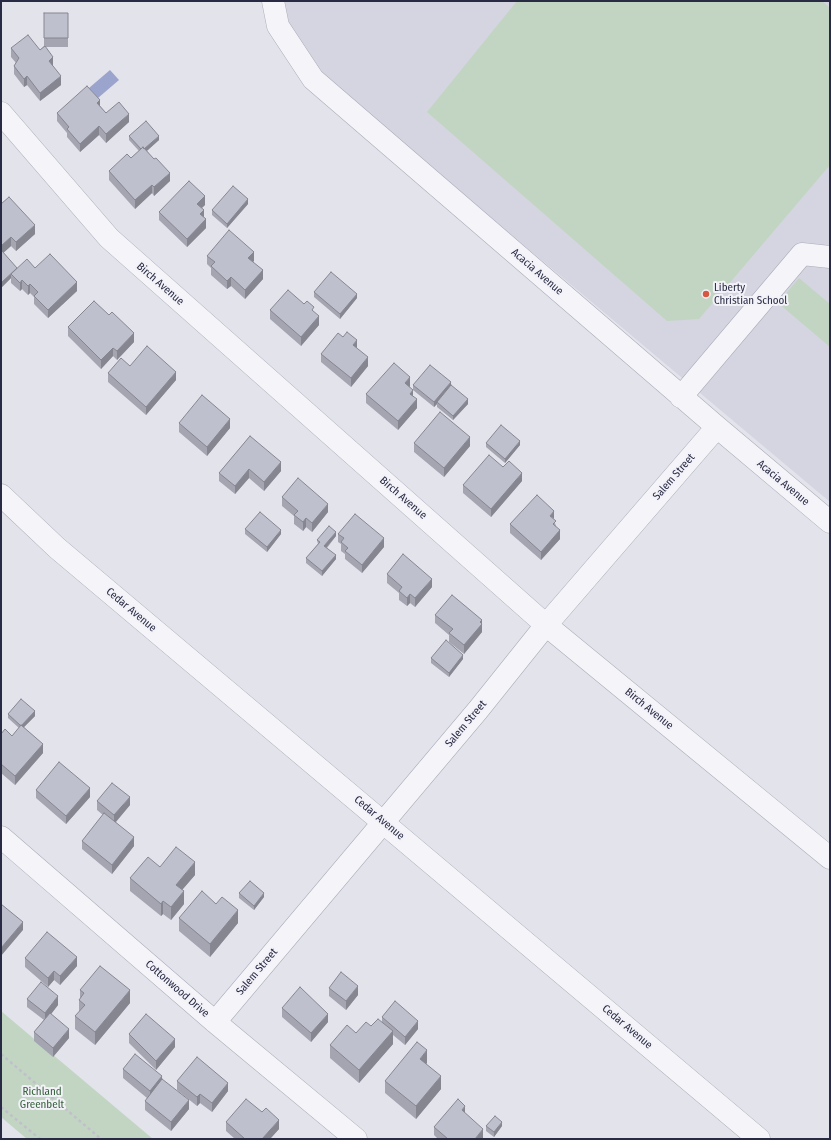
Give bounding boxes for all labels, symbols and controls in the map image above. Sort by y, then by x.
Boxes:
street label: Acacia Avenue [508,246,566,298]
street label: Birch Avenue [134,260,186,308]
place label: Liberty Christian School [714,281,787,307]
marker: Liberty Christian School [701,289,711,299]
street label: Salem Street [650,451,698,503]
street label: Acacia Avenue [754,457,812,509]
street label: Birch Avenue [377,474,429,522]
street label: Cedar Avenue [103,585,159,635]
street label: Birch Avenue [622,685,676,733]
street label: Salem Street [443,698,489,750]
street label: Cedar Avenue [351,793,407,843]
street label: Salem Street [234,946,280,998]
street label: Cottonwood Drive [142,958,212,1020]
street label: Cedar Avenue [599,1002,655,1052]
park label: Richland Greenbelt [20,1085,64,1111]

